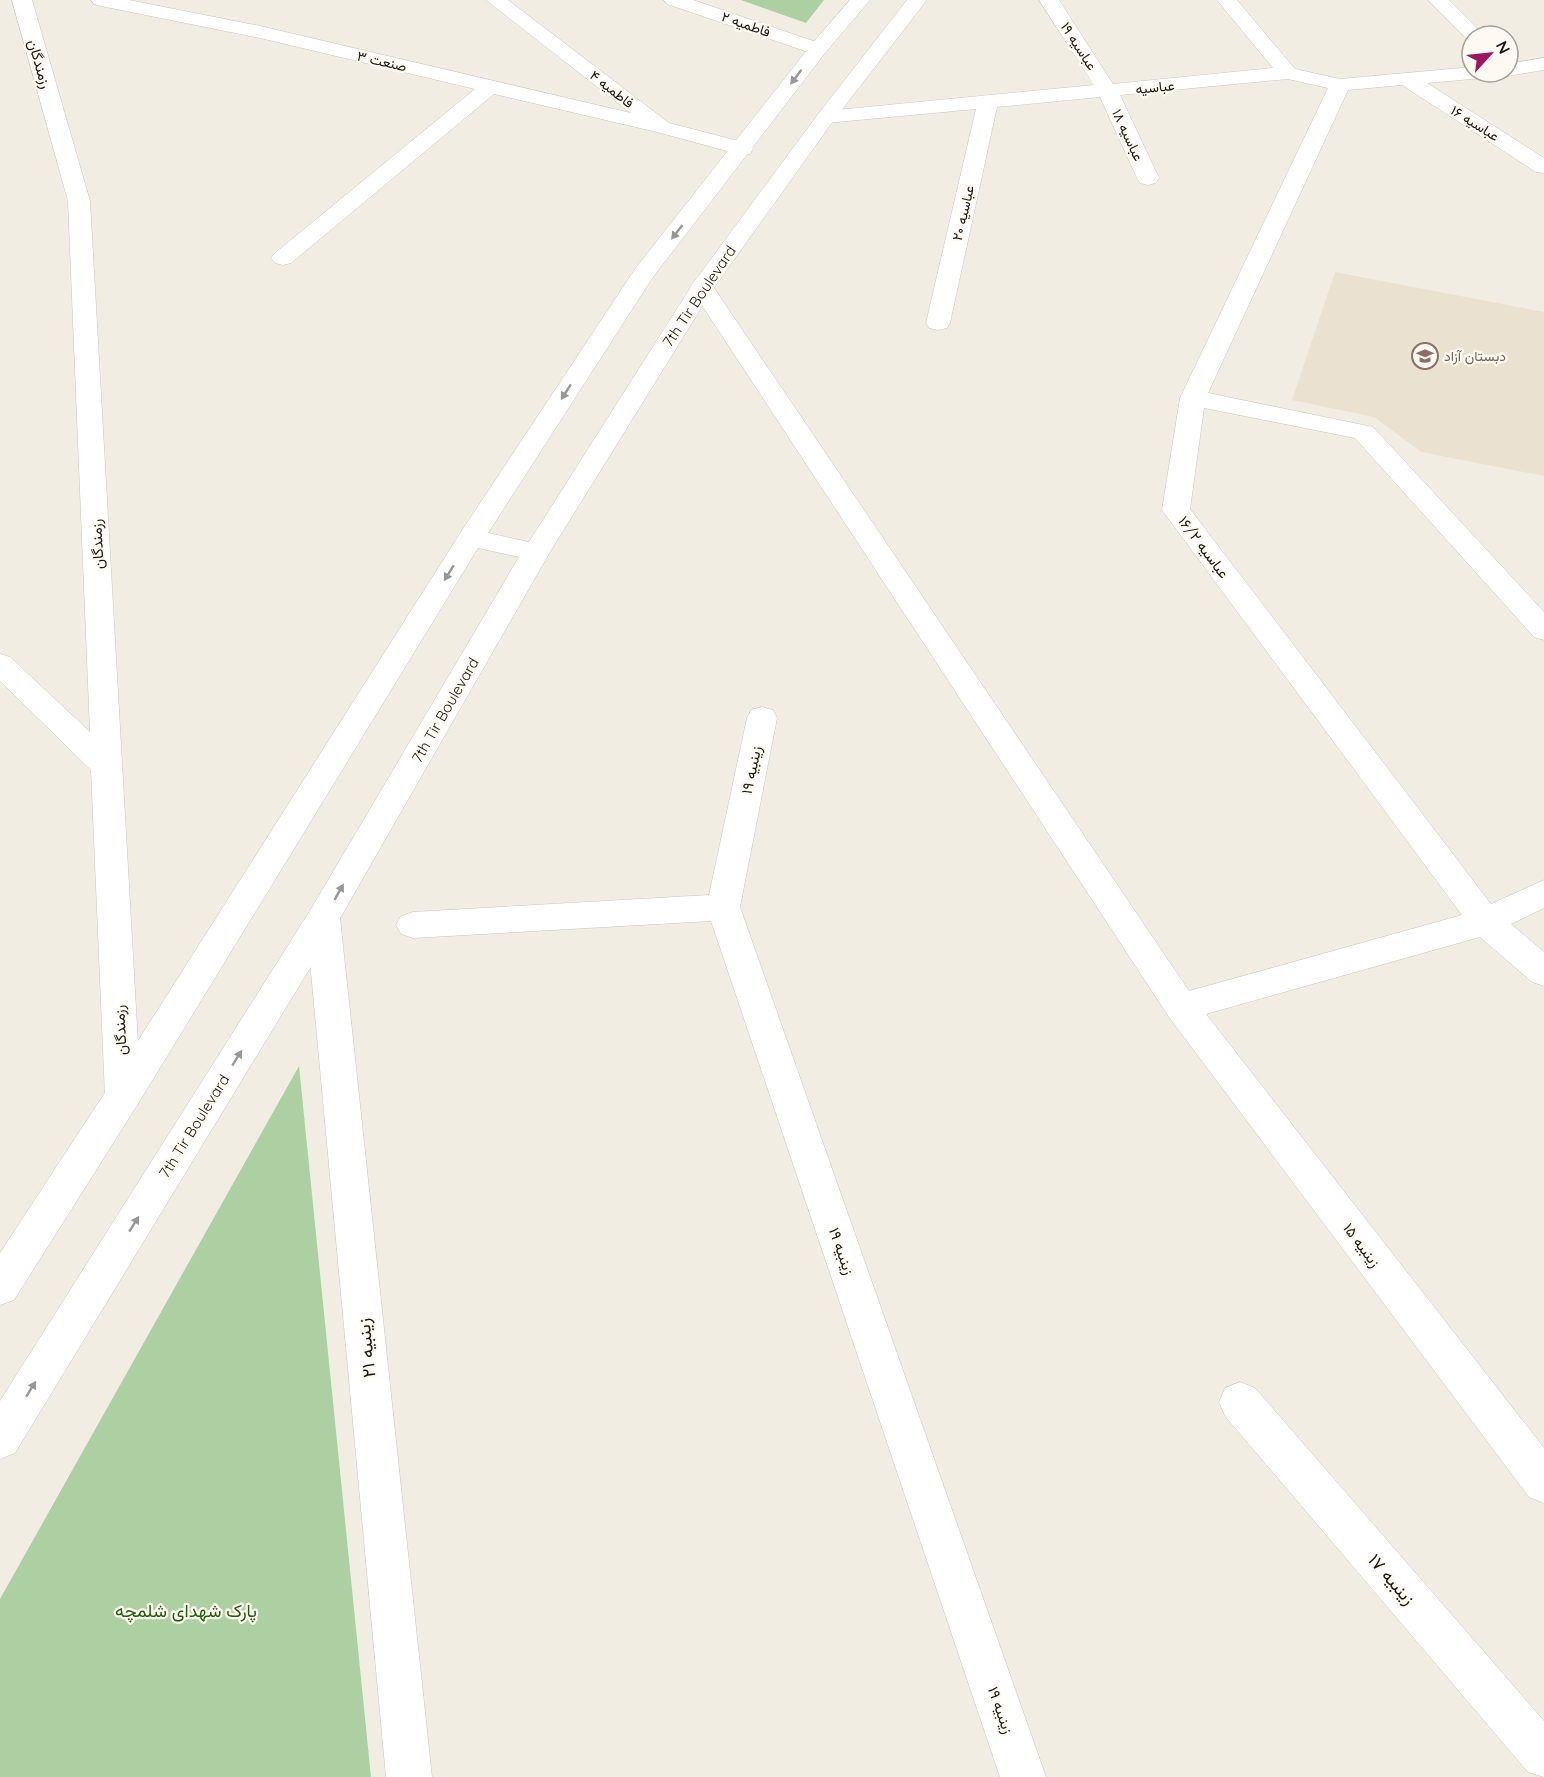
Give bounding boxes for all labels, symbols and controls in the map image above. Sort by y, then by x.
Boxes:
street label: فاطمیه ۲ [719,7,773,41]
street label: عباسیه ۱۹ [1057,19,1101,73]
north arrow [1460,24,1520,84]
street label: رزمندگان [24,37,56,91]
text: N [1492,37,1515,57]
street label: صنعت ۳ [355,47,409,76]
street label: فاطمیه ۴ [586,66,638,112]
one-way arrow [790,69,802,85]
street label: عباسیه [1135,76,1175,98]
street label: عباسیه ۱۶ [1447,101,1503,145]
street label: عباسیه ۱۸ [1108,106,1148,164]
street label: عباسیه ۲۰ [948,184,978,242]
one-way arrow [671,224,683,239]
street label: 7th Tir Boulevard [658,242,740,350]
school or university icon: دبستان آزاد [1410,341,1440,371]
place label: دبستان آزاد [1444,347,1506,365]
one-way arrow [561,384,572,400]
street label: عباسیه ۱۶/۲ [1174,512,1234,582]
street label: رزمندگان [86,518,108,570]
one-way arrow [444,565,455,581]
street label: 7th Tir Boulevard [407,654,483,766]
street label: زینبیه ۱۹ [737,744,765,796]
one-way arrow [333,884,344,900]
street label: رزمندگان [109,1004,131,1056]
one-way arrow [231,1050,242,1066]
street label: 7th Tir Boulevard [155,1071,233,1181]
one-way arrow [128,1215,139,1232]
street label: زینبیه ۱۵ [1339,1219,1385,1271]
street label: زینبیه ۱۹ [825,1225,859,1277]
street label: زینبیه ۲۱ [351,1317,381,1379]
one-way arrow [25,1381,36,1397]
street label: زینبیه ۱۷ [1363,1549,1421,1609]
park label: پارک شهدای شلمچه [115,1599,257,1623]
street label: زینبیه ۱۹ [984,1684,1018,1736]

